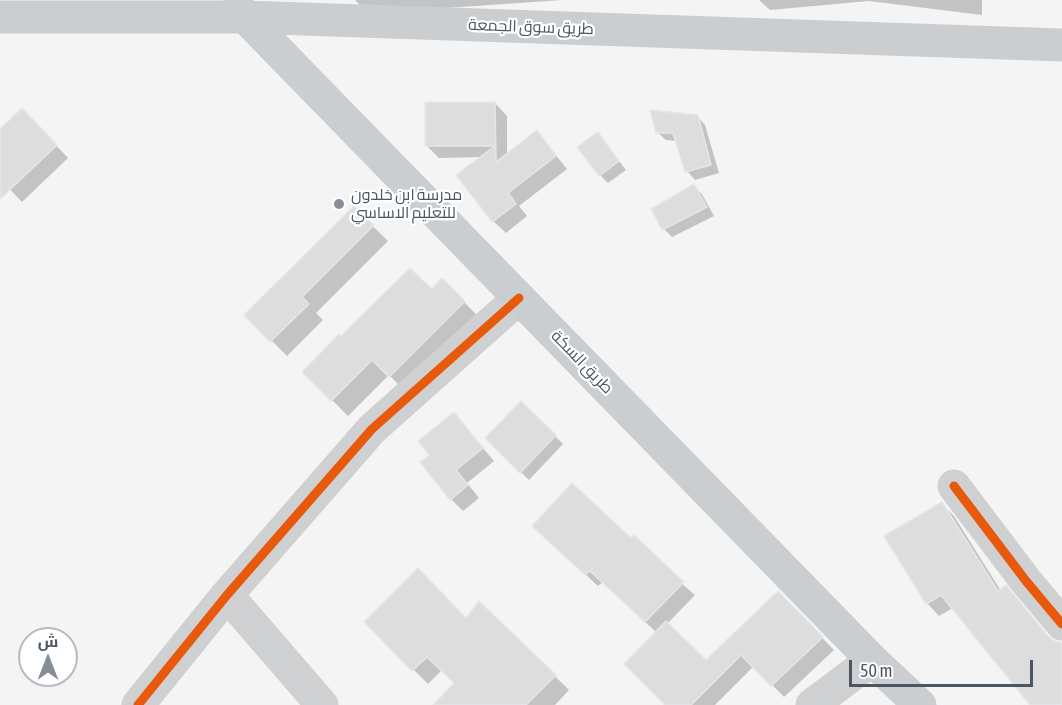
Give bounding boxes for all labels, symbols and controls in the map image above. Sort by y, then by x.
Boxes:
street label: طريق سوق الجمعة [468,15,594,39]
place label: مدرسة ابن خلدون للتعليم الاساسي [351,185,462,223]
marker: مدرسة ابن خلدون للتعليم الاساسي [332,197,346,211]
street label: طريق السكة [547,326,617,398]
north arrow [18,627,78,687]
text: ش [38,632,58,650]
scale bar [852,648,1036,686]
text: 50 m [860,660,892,681]

